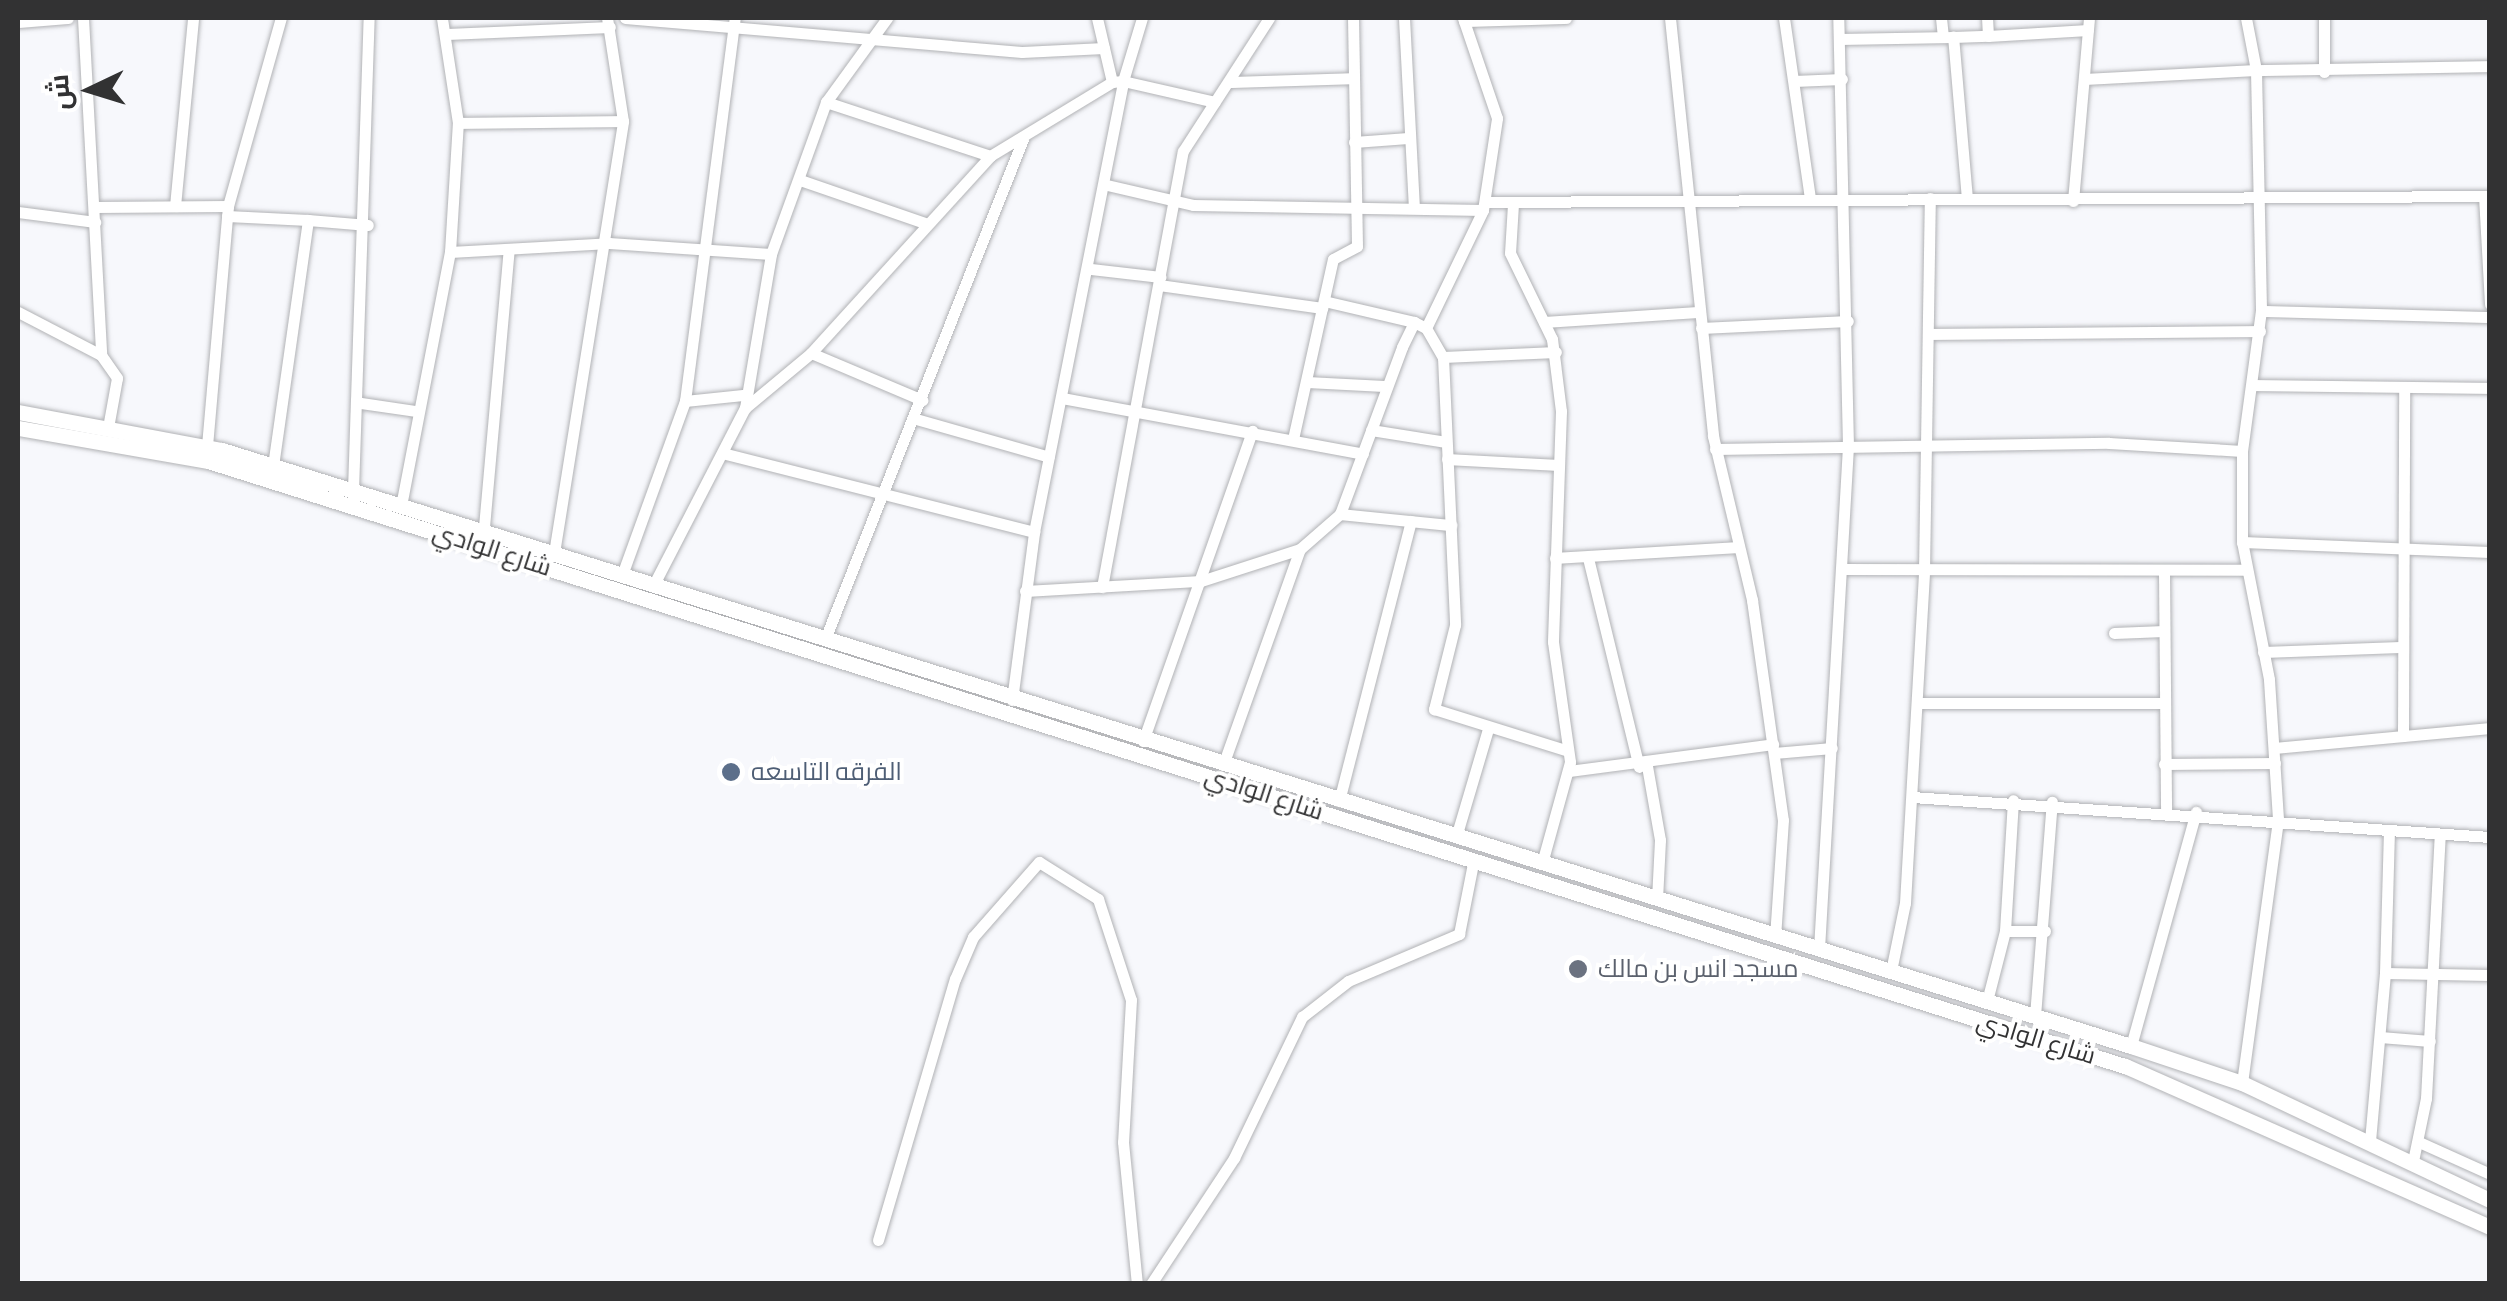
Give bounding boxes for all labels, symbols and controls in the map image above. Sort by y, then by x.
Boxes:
north arrow [40,40,140,140]
text: ش [39,73,81,111]
street label: شارع الوادي [429,517,555,583]
place label: الفرقه التاسعه [751,757,902,787]
marker: الفرقه التاسعه [720,761,742,783]
street label: شارع الوادي [1201,761,1327,827]
place label: مسجد انس بن مالك [1598,954,1798,984]
marker: مسجد انس بن مالك [1567,958,1589,980]
street label: شارع الوادي [1973,1007,2099,1071]

